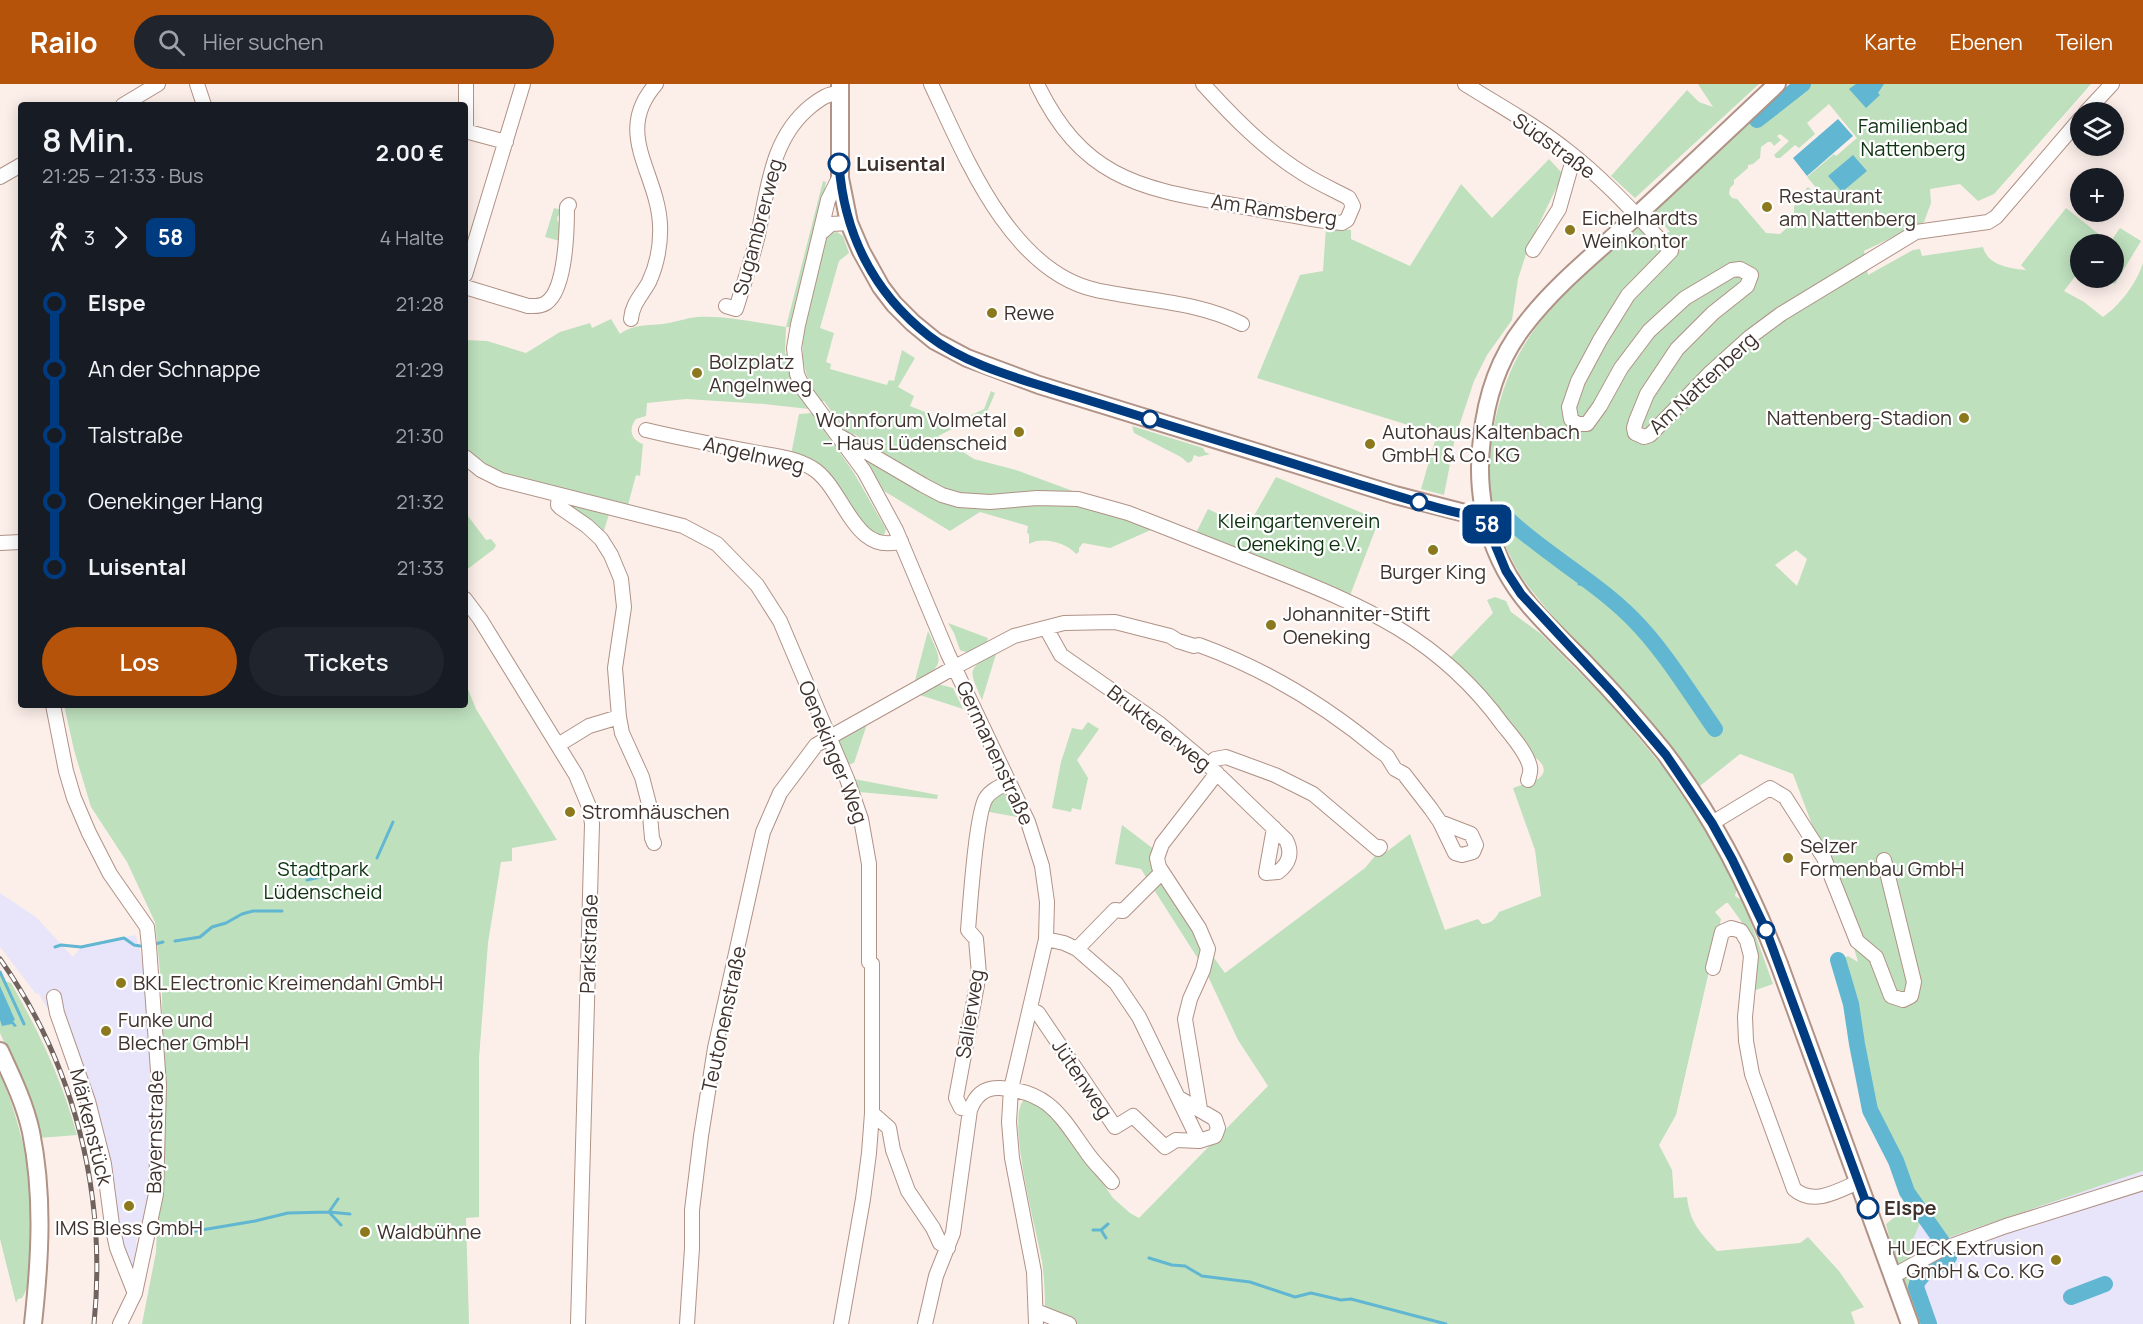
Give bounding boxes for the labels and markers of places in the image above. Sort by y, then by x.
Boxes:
place label: Luisental [856,150,946,177]
marker: Luisental [828,153,850,175]
place label: Restaurant am Nattenberg [1779,182,1916,232]
marker: Restaurant am Nattenberg [1760,200,1774,214]
place label: Eichelhardts Weinkontor [1582,204,1698,254]
marker: Eichelhardts Weinkontor [1563,223,1577,237]
place label: Rewe [1004,299,1055,326]
marker: Rewe [985,306,999,320]
place label: Bolzplatz Angelnweg [709,348,812,398]
marker: Bolzplatz Angelnweg [690,366,704,380]
place label: Nattenberg-Stadion [1767,404,1952,431]
place label: Wohnforum Volmetal – Haus Lüdenscheid [816,406,1007,456]
unlabelled marker [1141,410,1159,428]
marker: Nattenberg-Stadion [1957,411,1971,425]
place label: Autohaus Kaltenbach GmbH & Co. KG [1382,418,1580,468]
marker: Wohnforum Volmetal – Haus Lüdenscheid [1012,425,1026,439]
marker: Autohaus Kaltenbach GmbH & Co. KG [1363,437,1377,451]
unlabelled marker [1410,493,1428,511]
marker: Burger King [1426,543,1440,557]
place label: Burger King [1380,558,1486,585]
place label: Johanniter-Stift Oeneking [1283,600,1431,650]
marker: Johanniter-Stift Oeneking [1264,618,1278,632]
place label: Stromhäuschen [582,798,730,825]
marker: Stromhäuschen [563,805,577,819]
place label: Selzer Formenbau GmbH [1800,832,1964,882]
marker: Selzer Formenbau GmbH [1781,851,1795,865]
unlabelled marker [1757,921,1775,939]
place label: BKL Electronic Kreimendahl GmbH [133,969,443,996]
marker: BKL Electronic Kreimendahl GmbH [114,976,128,990]
place label: Funke und Blecher GmbH [118,1006,249,1056]
marker: Funke und Blecher GmbH [99,1024,113,1038]
place label: Elspe [1884,1194,1937,1221]
marker: Elspe [1857,1197,1879,1219]
marker: IMS Bless GmbH [122,1199,136,1213]
place label: IMS Bless GmbH [55,1214,203,1241]
place label: Waldbühne [377,1218,482,1245]
marker: Waldbühne [358,1225,372,1239]
place label: HUECK Extrusion GmbH & Co. KG [1888,1234,2044,1284]
marker: HUECK Extrusion GmbH & Co. KG [2049,1253,2063,1267]

